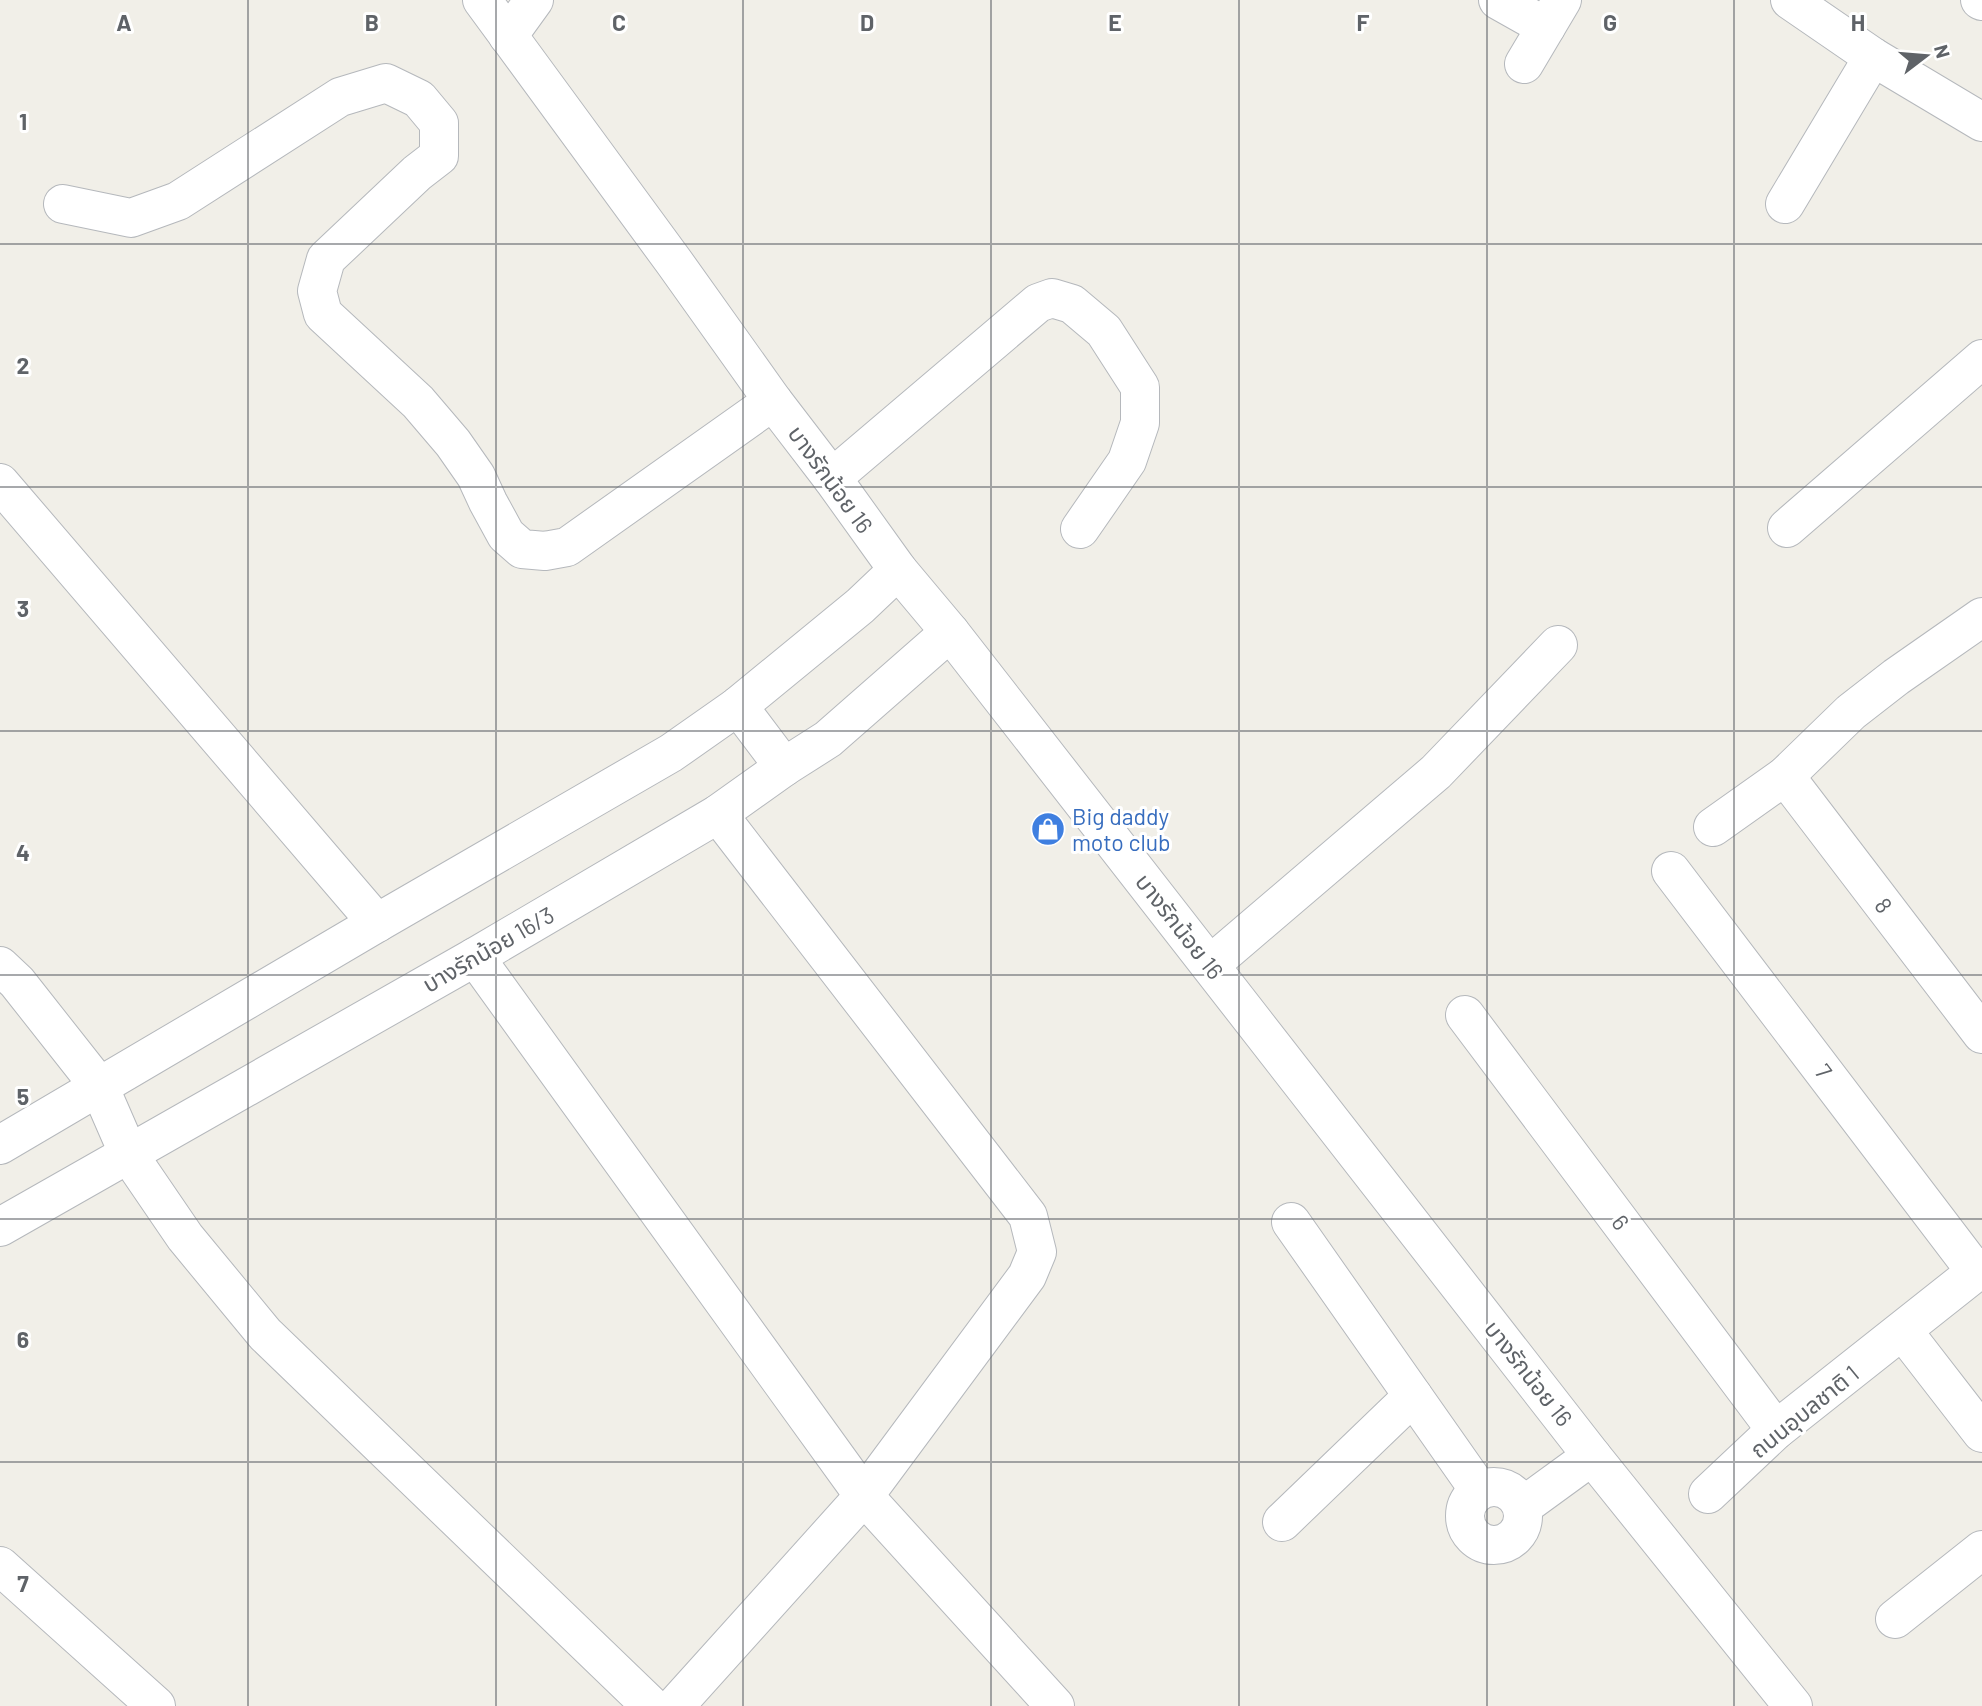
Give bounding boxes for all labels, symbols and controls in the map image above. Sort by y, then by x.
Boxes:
text: A [116,8,132,36]
text: B [365,8,379,36]
text: C [612,8,626,36]
text: D [860,8,874,36]
text: E [1108,8,1122,36]
text: F [1357,8,1370,36]
text: G [1603,8,1617,36]
text: H [1851,8,1865,36]
north arrow [1891,21,1961,91]
text: N [1930,42,1956,60]
text: 1 [19,107,27,135]
text: 2 [17,351,29,379]
street label: บางรักน้อย 16 [783,420,879,538]
text: 3 [17,594,29,622]
place label: Big daddy moto club [1072,802,1171,856]
shop icon: Big daddy moto club [1029,810,1067,848]
text: 4 [16,838,30,866]
street label: บางรักน้อย 16 [1130,868,1230,984]
street label: 8 [1869,892,1899,918]
street label: บางรักน้อย 16/3 [417,900,559,998]
street label: 7 [1810,1058,1839,1084]
text: 5 [17,1082,29,1110]
street label: 6 [1606,1209,1636,1235]
street label: บางรักน้อย 16 [1479,1315,1579,1431]
text: 6 [17,1325,29,1353]
street label: ถนนอุบลชาติ 1 [1744,1359,1865,1464]
text: 7 [17,1569,29,1597]

